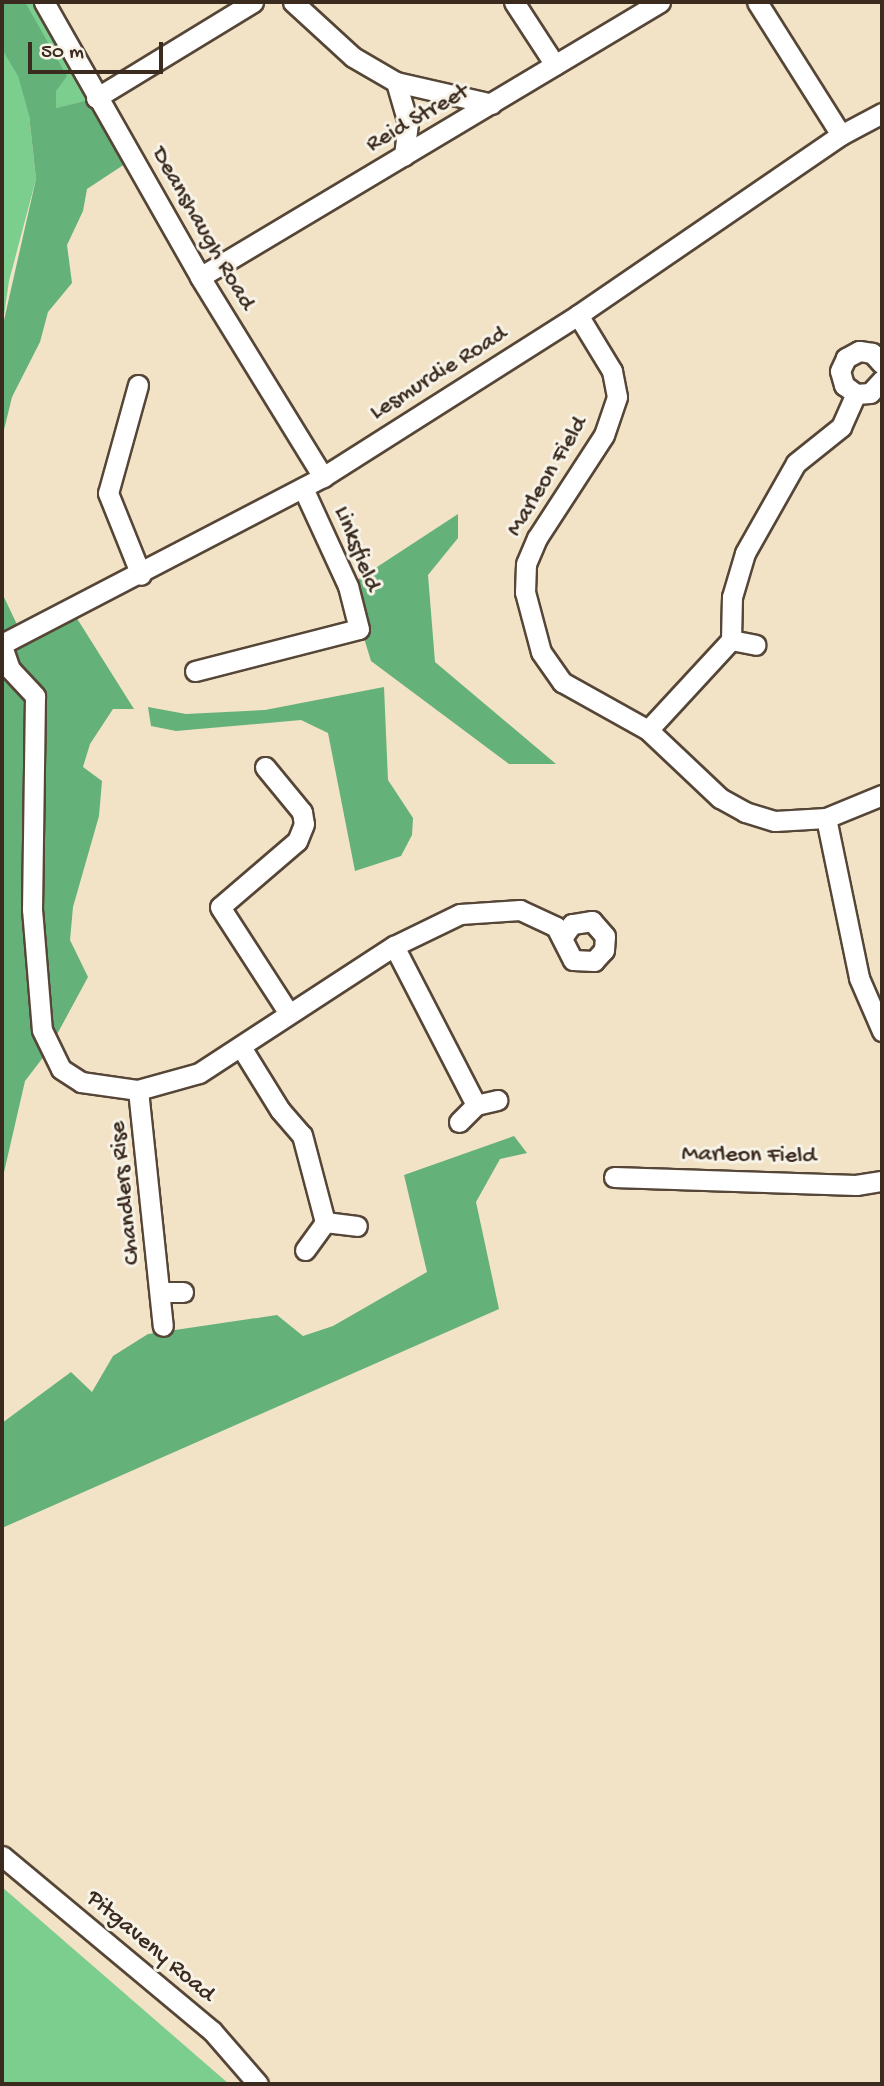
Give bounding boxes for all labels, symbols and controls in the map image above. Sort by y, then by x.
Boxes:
scale bar [32,28,166,72]
text: 50 m [41,41,84,66]
street label: Reid Street [361,78,475,160]
street label: Deanshaugh Road [144,142,260,316]
street label: Lesmurdie Road [365,320,513,428]
street label: Marleon Field [501,412,595,542]
street label: Linksfield [326,502,386,596]
street label: Chandlers Rise [104,1120,148,1266]
street label: Marleon Field [681,1140,817,1172]
street label: Pitgaveny Road [80,1885,220,2009]

